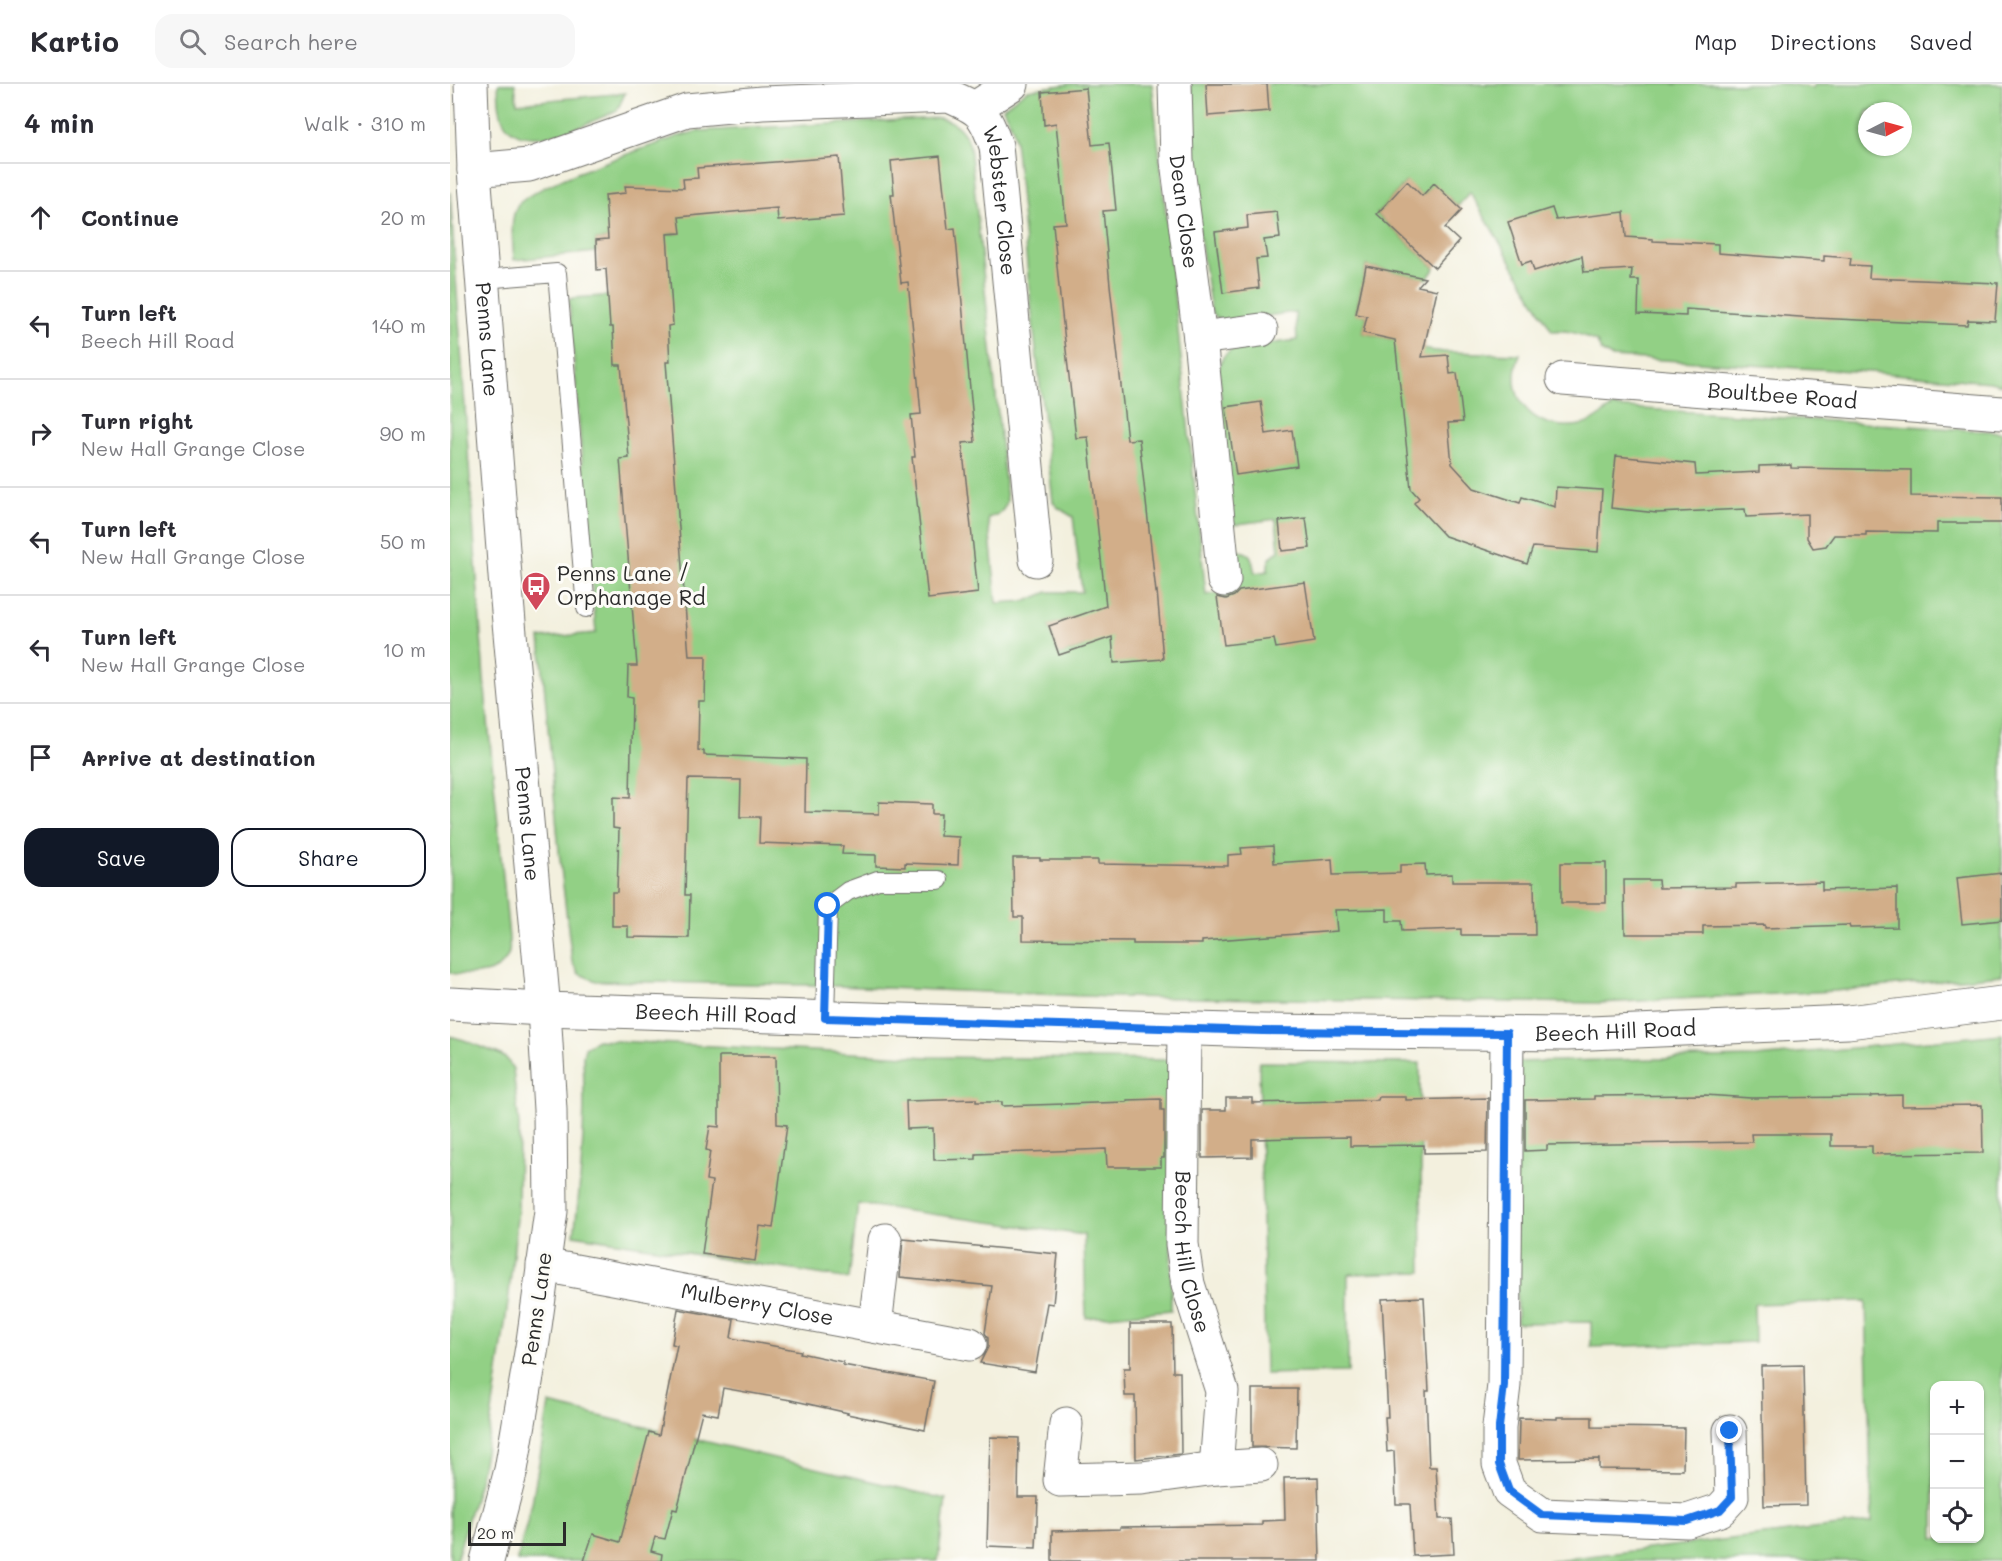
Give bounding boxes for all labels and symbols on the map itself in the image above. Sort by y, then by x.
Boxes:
north arrow [1858,102,1912,156]
street label: Webster Close [978,121,1023,277]
street label: Dean Close [1164,153,1206,270]
street label: Penns Lane [471,281,506,398]
street label: Boultbee Road [1707,375,1858,414]
place label: Penns Lane / Orphanage Rd [557,559,705,610]
bus stop icon: Penns Lane / Orphanage Rd [520,570,552,612]
street label: Penns Lane [510,765,547,882]
route start [814,892,840,918]
street label: Beech Hill Road [635,997,797,1029]
street label: Beech Hill Road [1535,1014,1696,1046]
street label: Beech Hill Close [1170,1171,1218,1336]
street label: Penns Lane [514,1250,557,1368]
street label: Mulberry Close [679,1276,836,1331]
route end [1716,1417,1742,1443]
scale bar [468,1519,566,1546]

